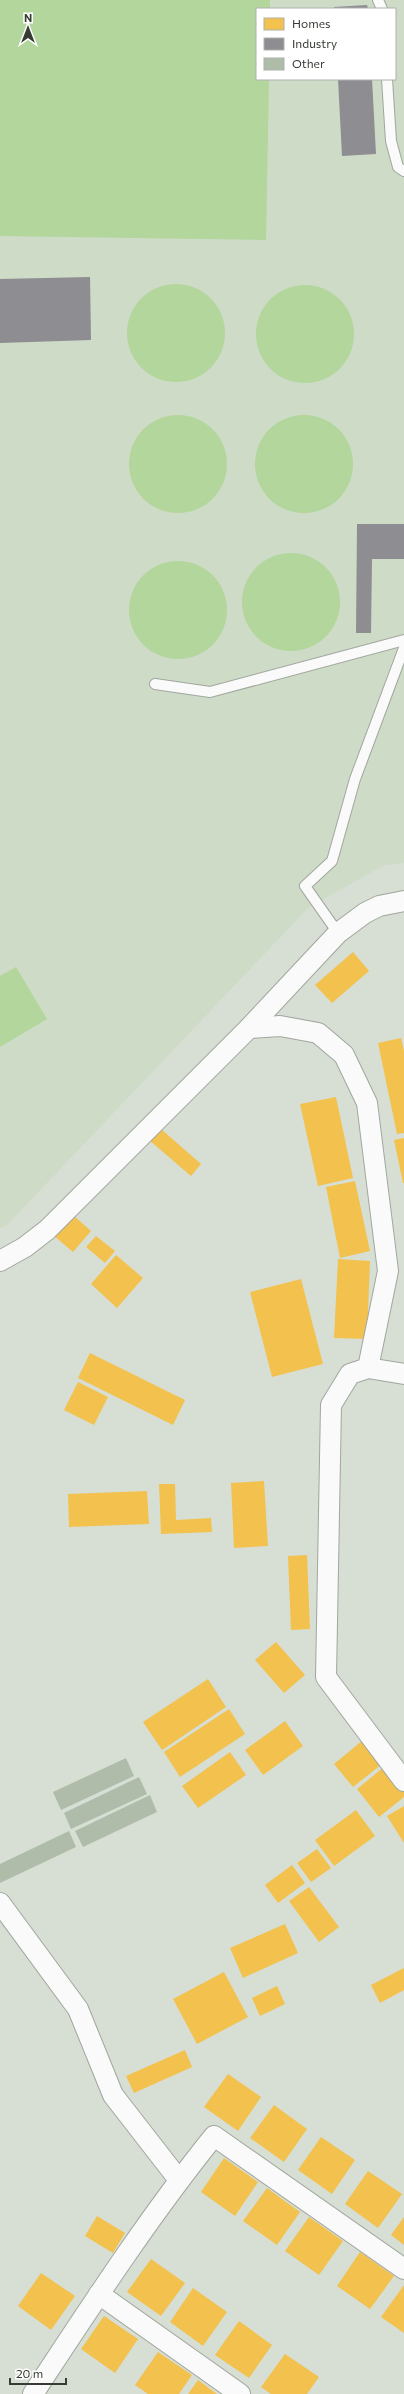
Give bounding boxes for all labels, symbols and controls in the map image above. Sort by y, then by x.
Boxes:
north arrow [8,8,48,48]
legend [256,8,396,80]
text: N [24,11,32,24]
text: Homes [292,16,330,30]
text: Industry [292,36,337,50]
text: Other [292,56,325,70]
scale bar [10,2360,66,2386]
text: 20 m [16,2366,43,2380]

